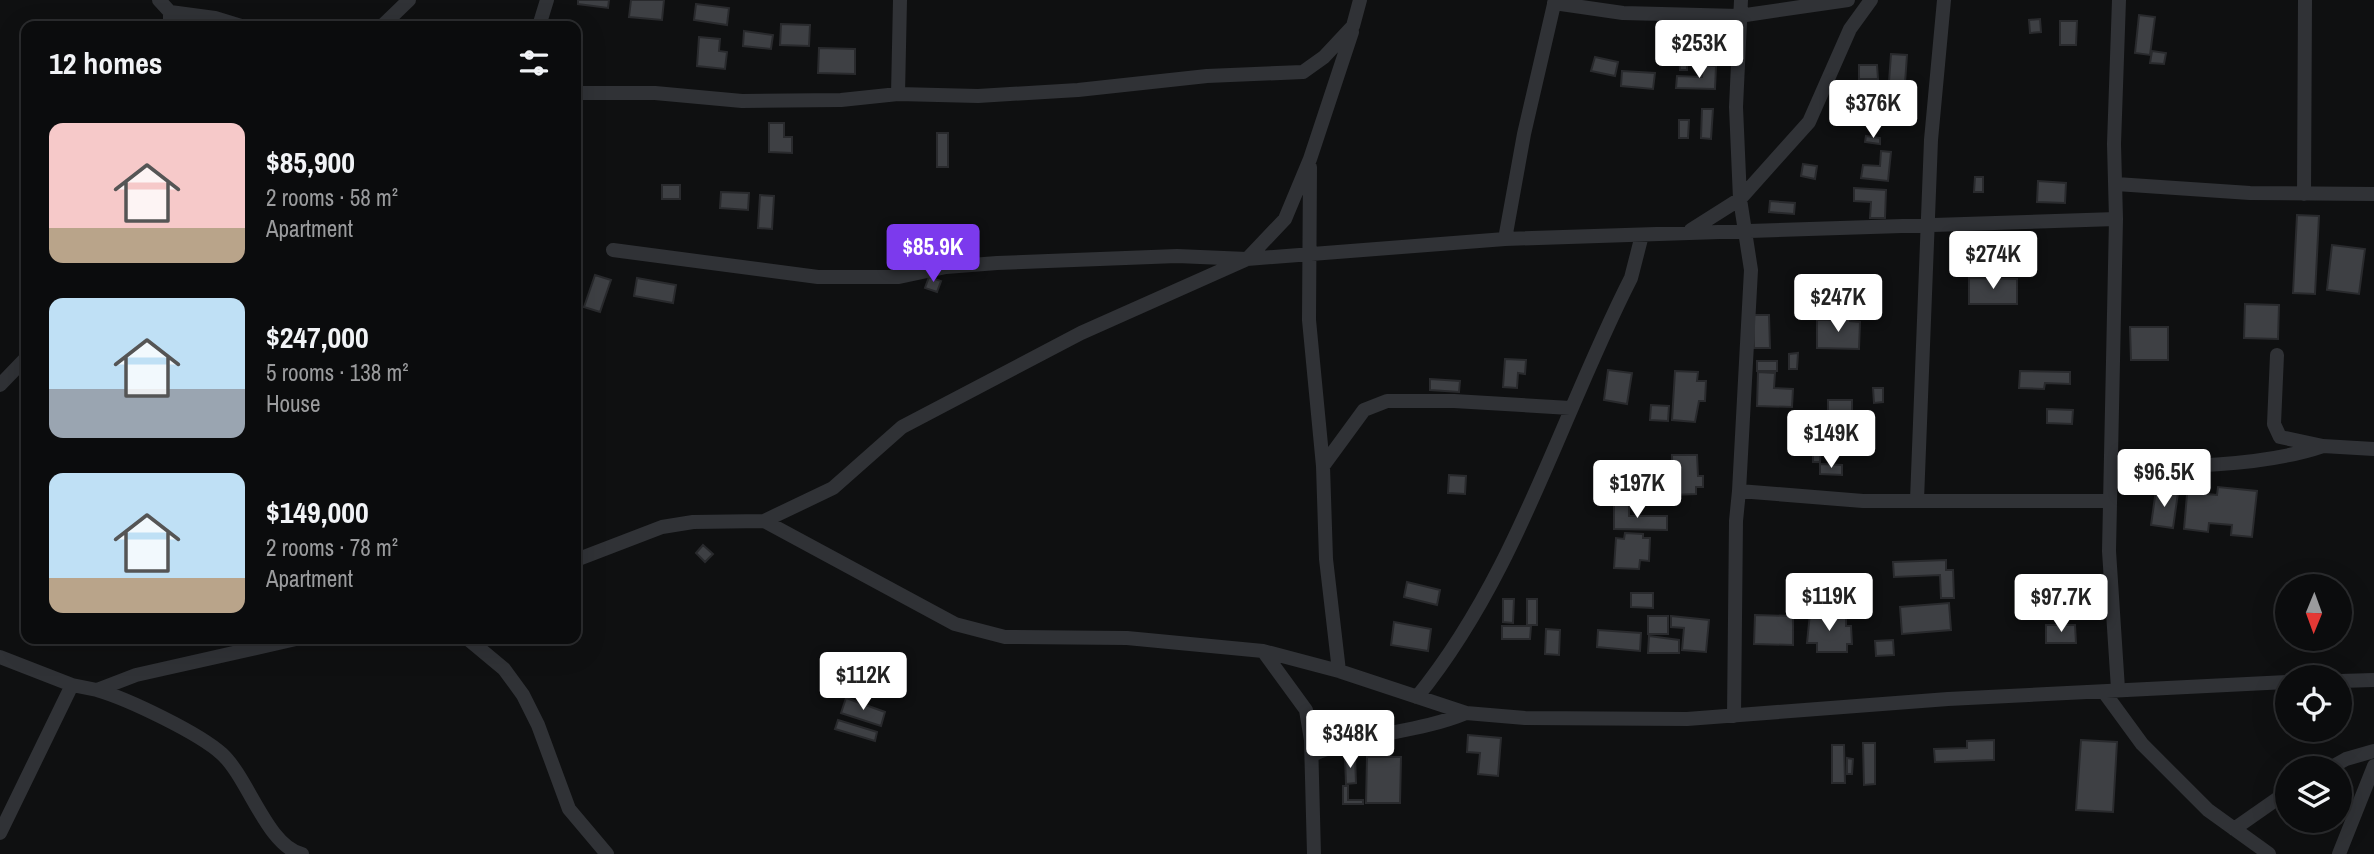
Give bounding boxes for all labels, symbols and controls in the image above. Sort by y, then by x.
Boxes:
pin: $253K [1650,20,1748,80]
text: $253K [1671,27,1727,58]
text: 12 homes [49,43,163,83]
icon: filters [515,44,553,82]
pin: $376K [1824,80,1922,140]
text: $376K [1845,87,1901,118]
text: $85,900 [266,142,355,182]
icon: home [105,151,189,235]
text: 2 rooms · 58 m² [266,182,398,213]
text: Apartment [266,213,353,244]
pin: $85.9K [876,224,990,284]
text: $85.9K [903,231,963,262]
pin: $274K [1944,232,2042,291]
text: $274K [1965,238,2021,269]
pin: $247K [1789,274,1887,334]
text: $247K [1810,281,1866,312]
text: $247,000 [266,317,369,357]
icon: home [105,326,189,410]
text: 5 rooms · 138 m² [266,357,409,388]
text: House [266,388,321,419]
pin: $149K [1782,410,1880,470]
text: $149K [1803,417,1859,448]
pin: $96.5K [2107,449,2221,509]
text: $96.5K [2134,456,2194,487]
pin: $197K [1588,461,1686,520]
text: $197K [1609,467,1665,498]
text: $149,000 [266,492,369,532]
icon: home [105,501,189,585]
text: 2 rooms · 78 m² [266,532,398,563]
text: Apartment [266,563,353,594]
pin: $119K [1780,574,1878,633]
pin: $97.7K [2004,574,2118,634]
north arrow [2275,574,2352,651]
map controls [2275,574,2352,833]
text: $119K [1802,580,1856,611]
text: $97.7K [2031,581,2091,612]
pin: $112K [814,652,912,712]
text: $112K [836,659,890,690]
button: locate [2275,665,2352,742]
pin: $348K [1301,710,1399,770]
text: $348K [1322,717,1378,748]
button: layers [2275,756,2352,833]

